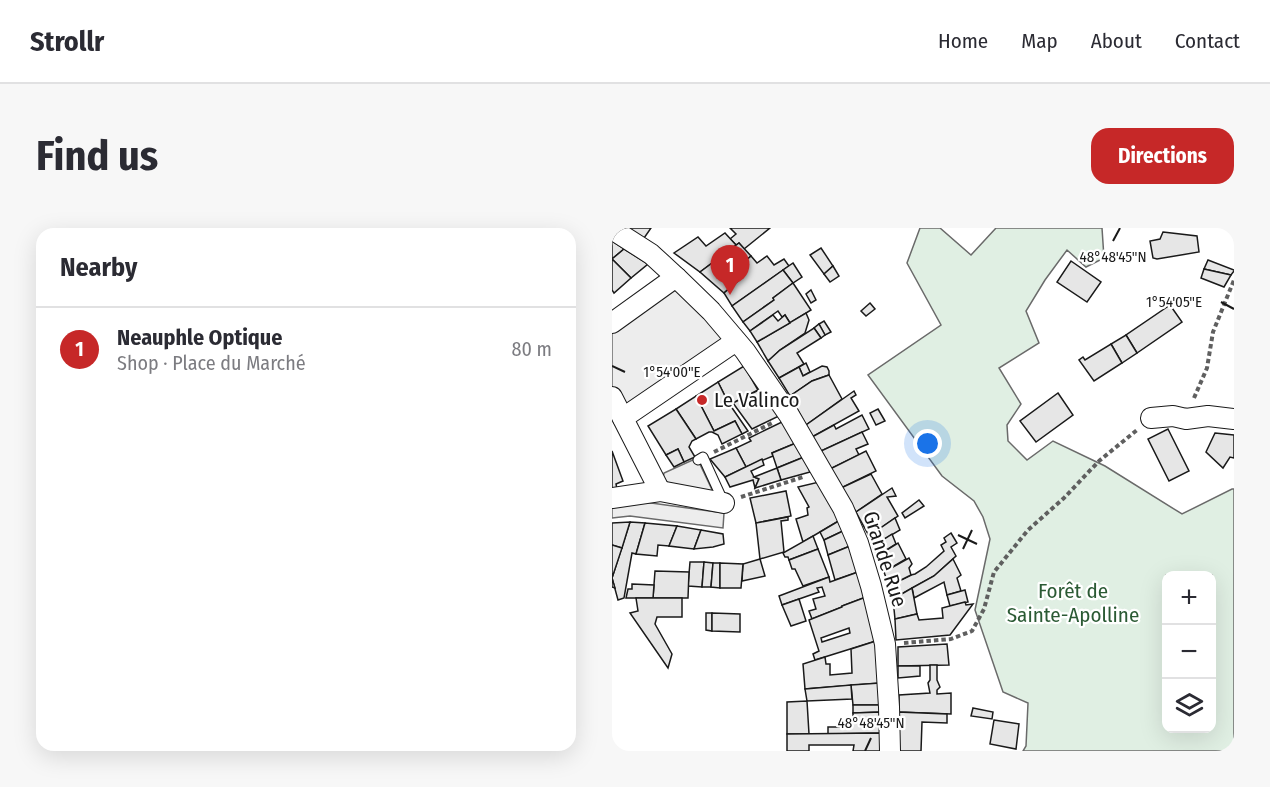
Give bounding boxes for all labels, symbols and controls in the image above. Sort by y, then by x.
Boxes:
text: Strollr [30,25,104,58]
text: Home [938,28,988,54]
text: Map [1021,28,1058,54]
text: About [1091,28,1142,54]
text: Contact [1175,28,1240,54]
button: Directions [1091,128,1234,184]
text: Find us [36,131,158,181]
pin: 1 [710,245,750,295]
text: 48°48'45"N [1079,248,1147,266]
text: Nearby [60,252,137,283]
text: 1°54'05"E [1146,293,1202,311]
text: Neauphle Optique [117,324,282,351]
text: 1 [75,337,84,361]
text: 80 m [512,337,552,361]
text: Shop · Place du Marché [117,351,306,375]
text: 1°54'00"E [643,363,701,381]
place label: Le Valinco [714,387,800,413]
marker: Le Valinco [695,393,709,407]
your location [913,429,942,458]
street label: Grande Rue [857,508,913,610]
map controls [1162,571,1216,733]
button: + [1162,571,1216,625]
park label: Forêt de Sainte-Apolline [1007,578,1139,628]
button: − [1162,625,1216,679]
button: layers [1162,679,1216,733]
text: 48°48'45"N [837,714,905,732]

